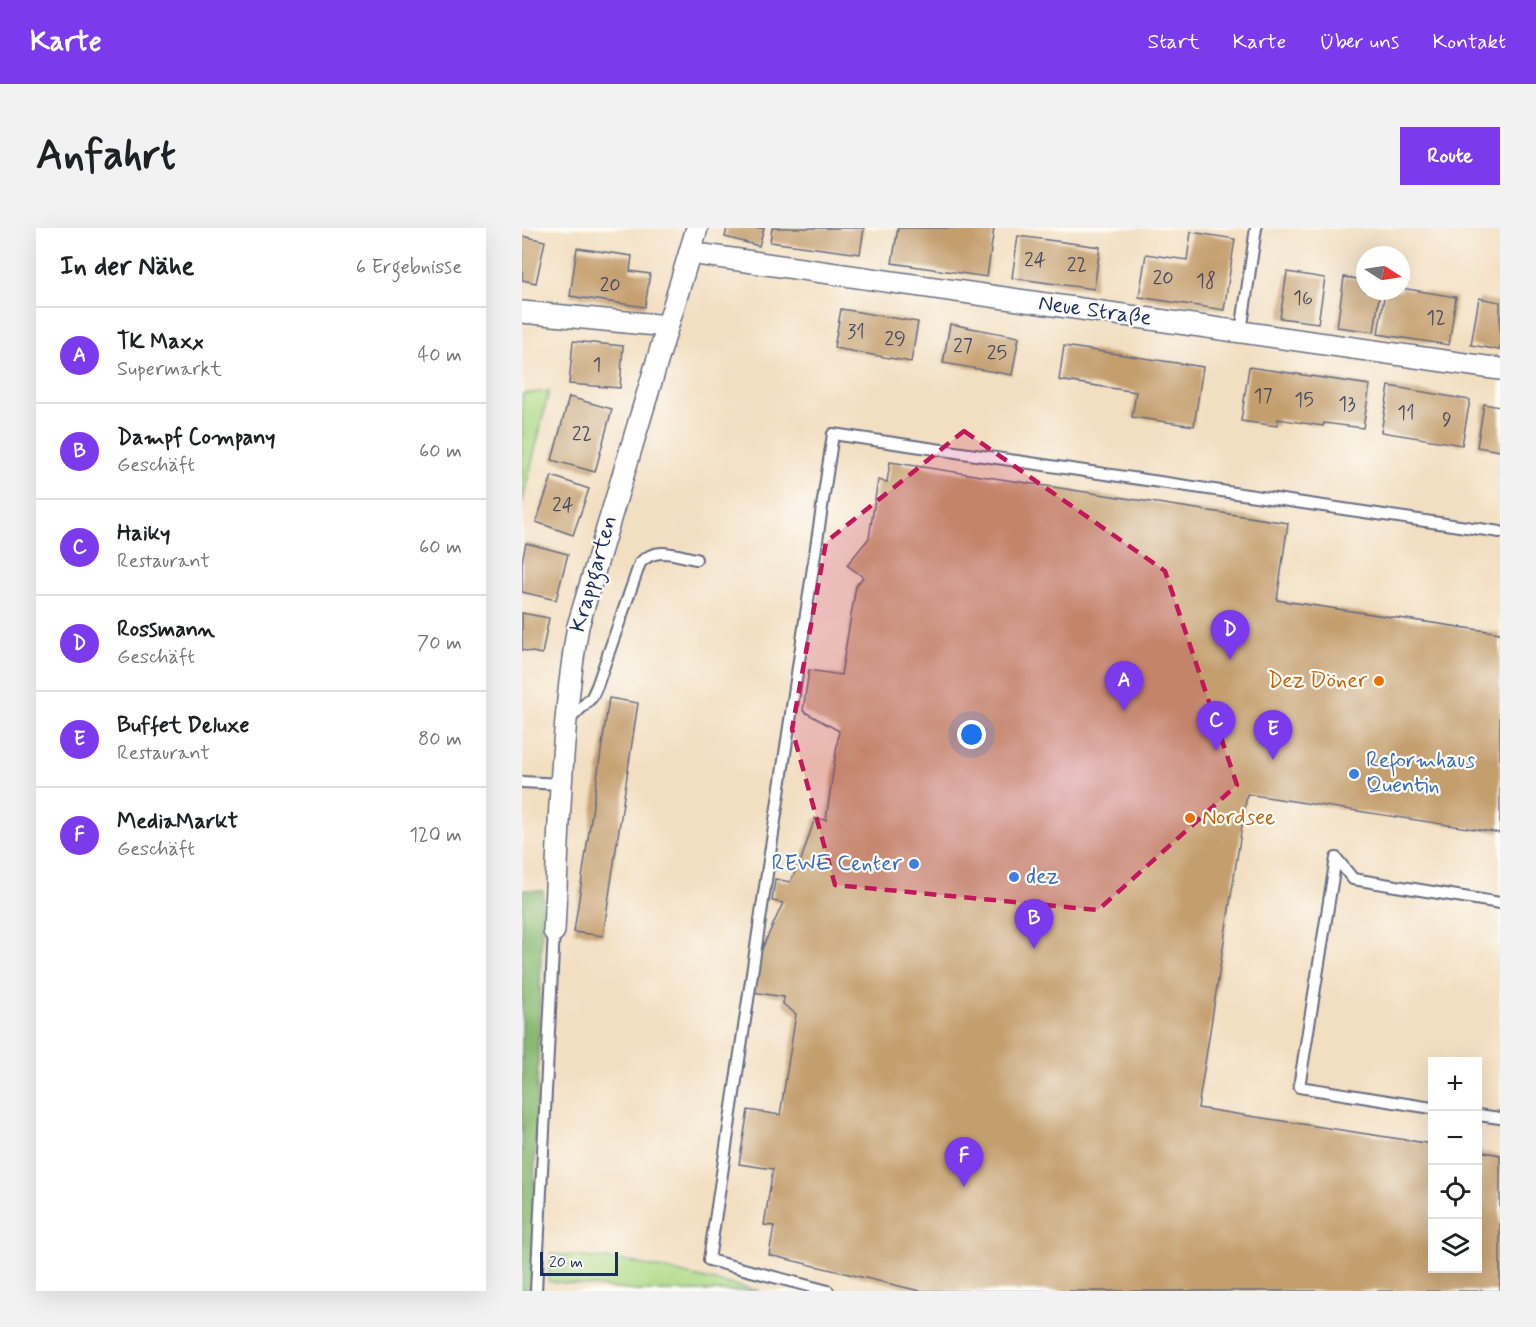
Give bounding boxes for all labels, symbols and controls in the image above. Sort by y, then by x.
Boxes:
text: Karte [30,24,102,61]
text: Start [1148,28,1200,56]
text: Karte [1233,28,1286,56]
text: Über uns [1319,28,1399,56]
text: Kontakt [1432,28,1506,56]
button: Route [1400,127,1500,185]
text: Anfahrt [36,129,176,184]
north arrow [1356,246,1410,300]
house number: 24 [1024,247,1046,274]
text: In der Nähe [60,250,194,284]
house number: 22 [1067,252,1087,279]
text: 6 Ergebnisse [356,254,462,281]
house number: 20 [1152,265,1174,292]
house number: 18 [1196,268,1216,295]
house number: 20 [599,272,621,299]
house number: 16 [1293,285,1313,312]
street label: Neue Straße [1037,289,1153,333]
house number: 12 [1426,305,1446,332]
house number: 31 [847,319,865,346]
house number: 29 [884,326,906,353]
text: TK Maxx [117,328,204,356]
house number: 27 [953,333,973,360]
house number: 25 [987,340,1007,367]
text: A [73,342,86,369]
text: 40 m [418,342,462,369]
house number: 1 [593,352,601,379]
text: Supermarkt [117,356,222,383]
house number: 17 [1254,383,1273,410]
house number: 15 [1294,387,1314,414]
house number: 13 [1338,391,1356,418]
house number: 11 [1397,400,1415,427]
house number: 9 [1442,407,1452,434]
house number: 22 [572,421,592,448]
text: Dampf Company [117,424,275,452]
text: B [73,438,86,465]
text: 60 m [419,438,462,465]
text: Geschäft [117,452,195,479]
house number: 24 [552,492,574,519]
street label: Krappgarten [564,512,627,636]
text: Haiky [117,520,170,548]
text: C [72,534,87,561]
text: 60 m [419,534,462,561]
text: Restaurant [117,548,210,575]
pin: D [1210,610,1250,660]
text: Rossmann [117,616,215,644]
text: D [73,630,86,657]
text: 70 m [417,630,462,657]
text: Geschäft [117,644,195,671]
pin: A [1104,662,1144,711]
place label: Dez Döner [1268,667,1368,695]
marker: Dez Döner [1372,674,1386,688]
pin: C [1196,702,1236,751]
pin: E [1254,710,1293,760]
text: Buffet Deluxe [117,712,249,740]
your location [957,720,986,749]
text: E [74,726,85,753]
text: 80 m [418,726,462,753]
text: Restaurant [117,740,210,767]
place label: Reformhaus Quentin [1366,747,1476,800]
marker: Reformhaus Quentin [1347,767,1361,781]
place label: Nordsee [1202,804,1275,832]
text: MediaMarkt [117,808,238,836]
marker: Nordsee [1183,811,1197,825]
text: F [74,822,85,849]
text: 120 m [409,822,462,849]
text: Geschäft [117,836,195,863]
place label: REWE Center [772,850,903,878]
marker: REWE Center [907,857,921,871]
place label: dez [1026,863,1059,891]
marker: dez [1007,870,1021,884]
pin: B [1014,900,1054,949]
map controls [1428,1057,1482,1273]
button: + [1428,1057,1482,1111]
button: − [1428,1111,1482,1165]
pin: F [944,1138,984,1187]
button: locate [1428,1165,1482,1219]
button: layers [1428,1219,1482,1273]
scale bar [540,1249,618,1276]
text: 20 m [549,1252,583,1273]

